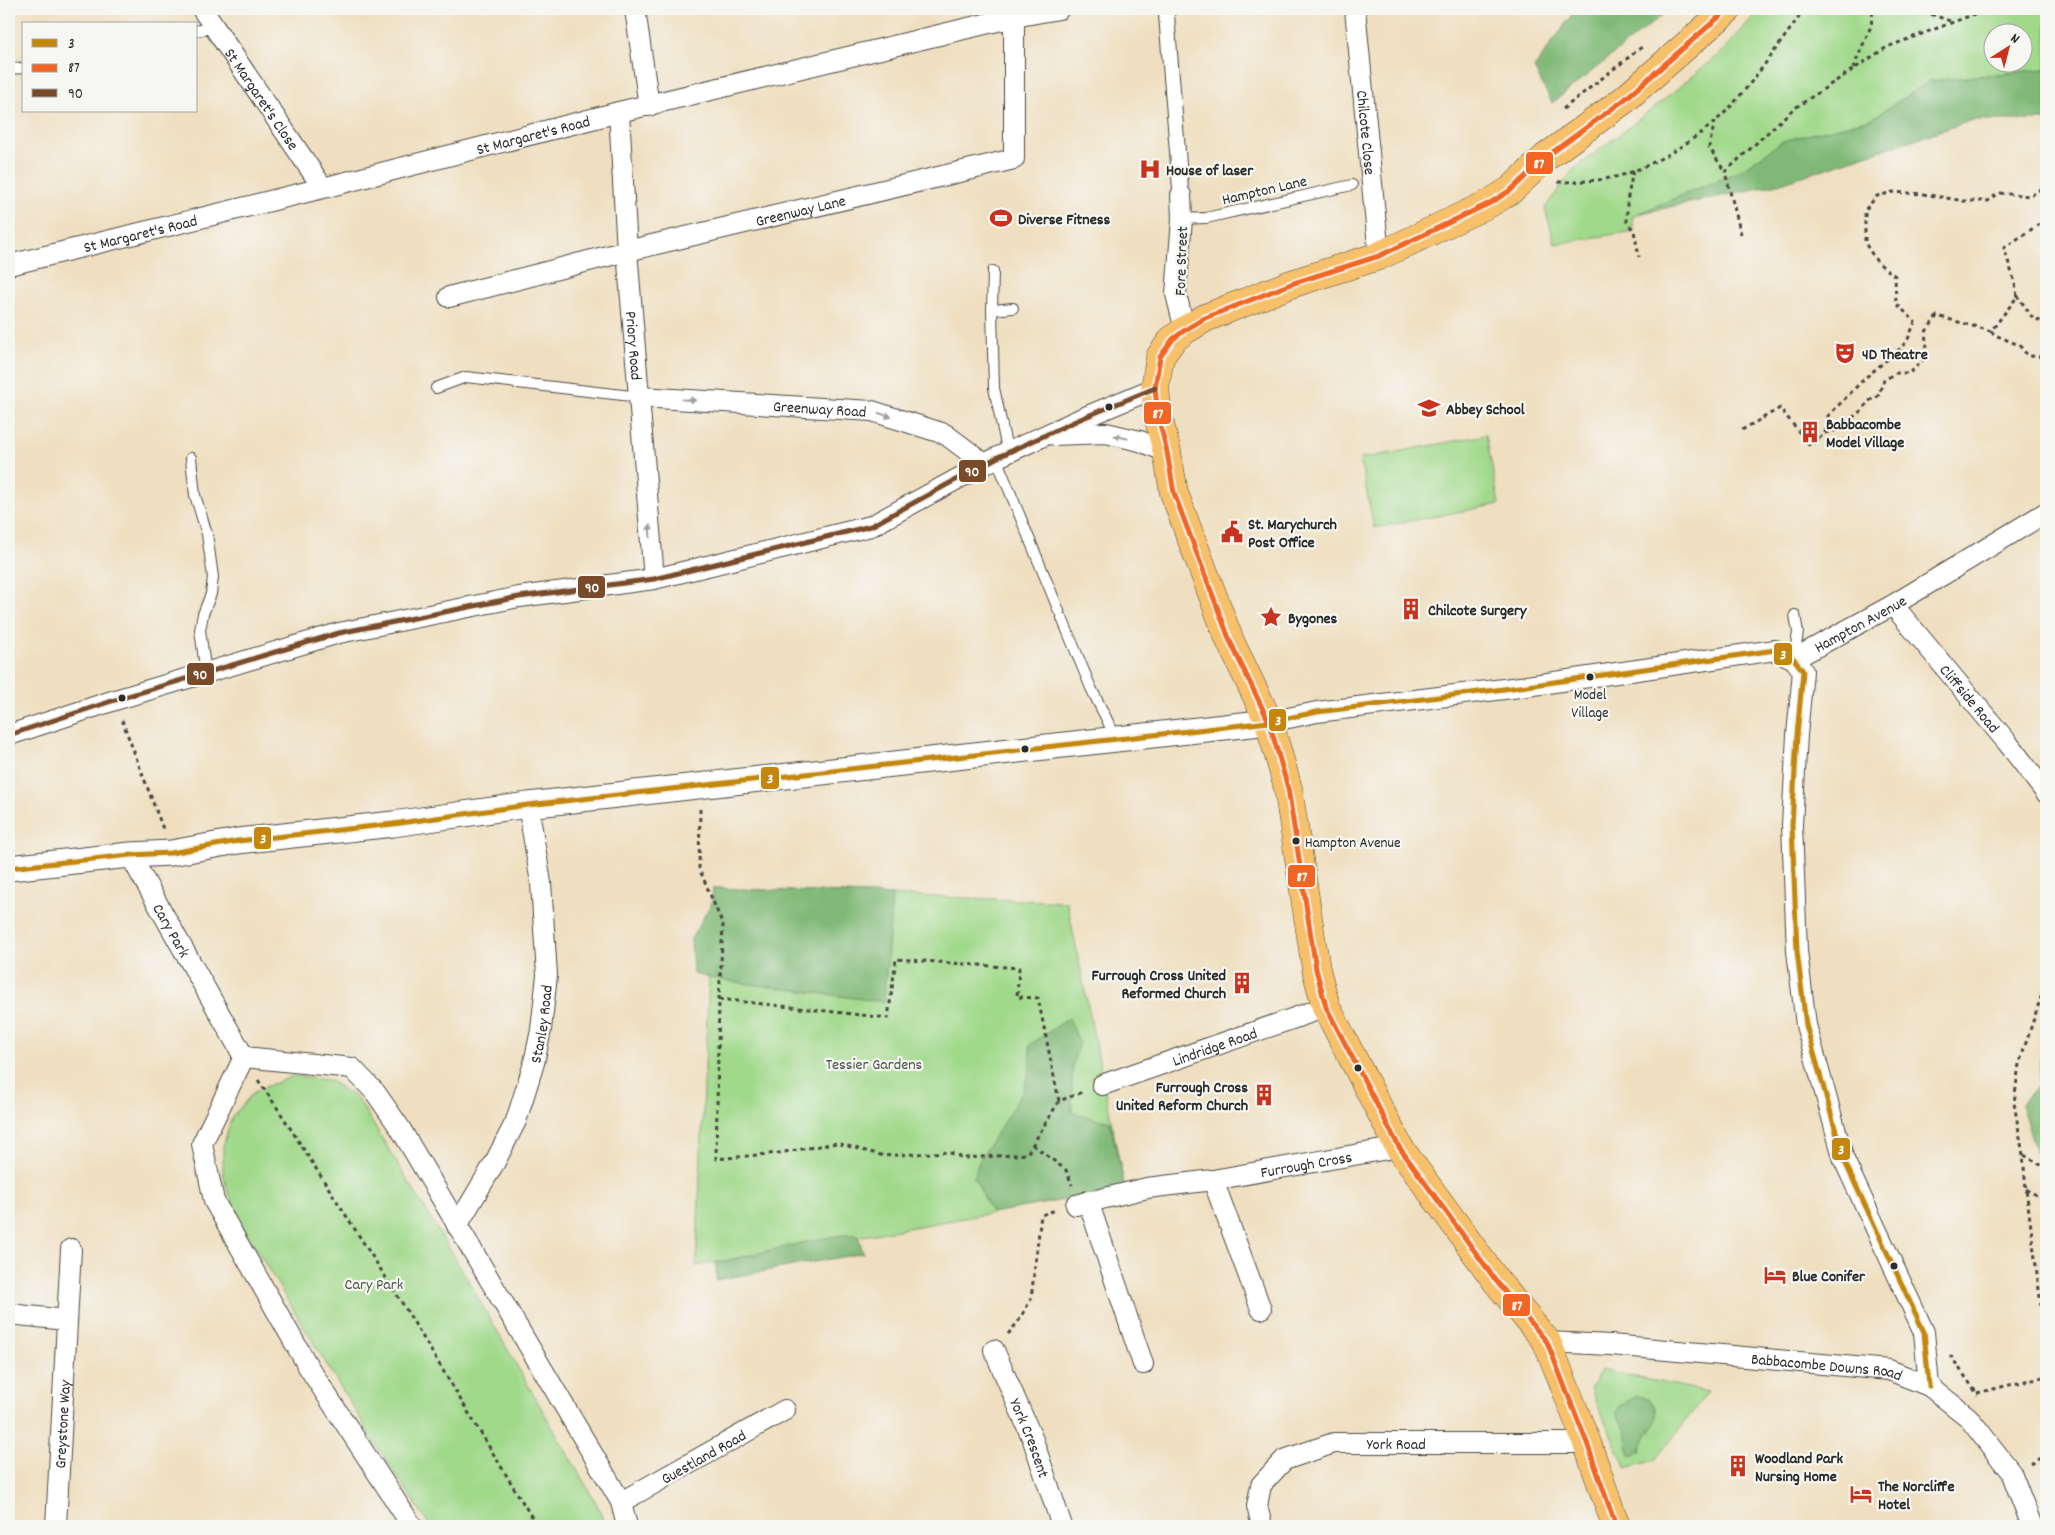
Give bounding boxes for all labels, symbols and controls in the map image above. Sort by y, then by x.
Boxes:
legend [22,22,198,112]
north arrow [1982,22,2032,72]
text: N [2006,29,2023,49]
text: 3 [68,34,75,56]
street label: St Margaret's Close [218,44,303,156]
text: 87 [68,58,80,80]
text: 90 [68,84,83,106]
street label: Chilcote Close [1349,89,1380,176]
street label: St Margaret's Road [474,111,593,162]
line badge: 87 [1525,151,1554,175]
text: 87 [1534,155,1545,175]
hospital icon: House of laser [1137,156,1163,182]
place label: House of laser [1166,160,1254,183]
street label: Hampton Lane [1220,170,1309,212]
street label: Greenway Lane [753,190,848,234]
sports icon: Diverse Fitness [988,205,1014,231]
place label: Diverse Fitness [1018,209,1110,232]
street label: St Margaret's Road [81,210,200,260]
street label: Fore Street [1170,226,1195,296]
street label: Priory Road [618,310,647,381]
theatre icon: 4D Theatre [1832,340,1858,366]
place label: 4D Theatre [1862,344,1928,367]
school or university icon: Abbey School [1416,395,1442,421]
street label: Greenway Road [772,396,867,425]
one-way arrow [681,397,697,405]
place label: Abbey School [1446,399,1525,422]
line badge: 87 [1143,401,1172,425]
unlabelled marker [1104,402,1114,412]
text: 87 [1153,405,1164,425]
one-way arrow [878,412,893,420]
place label: Babbacombe Model Village [1826,414,1904,455]
building icon: Babbacombe Model Village [1797,419,1823,445]
one-way arrow [1113,433,1128,441]
line badge: 90 [958,459,987,483]
text: 90 [965,463,979,483]
place label: St. Marychurch Post Office [1248,514,1337,555]
public building icon: St. Marychurch Post Office [1219,519,1245,545]
one-way arrow [646,522,654,538]
line badge: 90 [577,575,606,599]
text: 90 [585,579,599,599]
street label: Hampton Avenue [1811,590,1912,660]
building icon: Chilcote Surgery [1398,596,1424,622]
place label: Chilcote Surgery [1428,600,1528,623]
place icon: Bygones [1258,604,1284,630]
place label: Bygones [1288,608,1338,631]
line badge: 3 [1773,642,1793,666]
text: 3 [1780,646,1786,666]
street label: Cliffside Road [1933,660,2004,739]
line badge: 90 [186,662,215,686]
text: 90 [193,666,207,686]
marker: Model Village [1585,672,1595,682]
place label: Model Village [1571,685,1609,725]
unlabelled marker [117,693,127,703]
line badge: 3 [1268,708,1287,732]
text: 3 [1275,712,1281,732]
unlabelled marker [1020,744,1030,754]
line badge: 3 [760,766,780,790]
text: 3 [767,770,773,790]
line badge: 3 [253,826,272,850]
text: 3 [260,830,266,850]
place label: Hampton Avenue [1305,833,1401,855]
marker: Hampton Avenue [1291,836,1301,846]
line badge: 87 [1287,864,1316,888]
text: 87 [1297,868,1308,888]
street label: Cary Park [146,900,195,962]
place label: Furrough Cross United Reformed Church [1092,965,1226,1006]
building icon: Furrough Cross United Reformed Church [1229,970,1255,996]
street label: Stanley Road [525,984,560,1066]
street label: Lindridge Road [1170,1023,1261,1074]
park label: Tessier Gardens [826,1054,923,1077]
unlabelled marker [1353,1063,1363,1073]
place label: Furrough Cross United Reform Church [1116,1077,1248,1118]
building icon: Furrough Cross United Reform Church [1251,1082,1277,1108]
line badge: 3 [1831,1137,1851,1161]
text: 3 [1838,1141,1844,1161]
street label: Furrough Cross [1259,1147,1354,1185]
unlabelled marker [1889,1261,1899,1271]
hotel icon: Blue Conifer [1762,1262,1788,1288]
place label: Blue Conifer [1792,1266,1866,1289]
park label: Cary Park [345,1274,403,1297]
line badge: 87 [1502,1293,1531,1317]
text: 87 [1512,1297,1523,1317]
street label: Babbacombe Downs Road [1750,1349,1905,1388]
street label: Greystone Way [50,1379,78,1469]
street label: York Crescent [1002,1395,1054,1481]
street label: Guestland Road [657,1425,751,1491]
street label: York Road [1367,1434,1426,1457]
place label: Woodland Park Nursing Home [1755,1448,1844,1489]
building icon: Woodland Park Nursing Home [1725,1453,1751,1479]
place label: The Norcliffe Hotel [1878,1476,1954,1517]
hotel icon: The Norcliffe Hotel [1848,1481,1874,1507]

